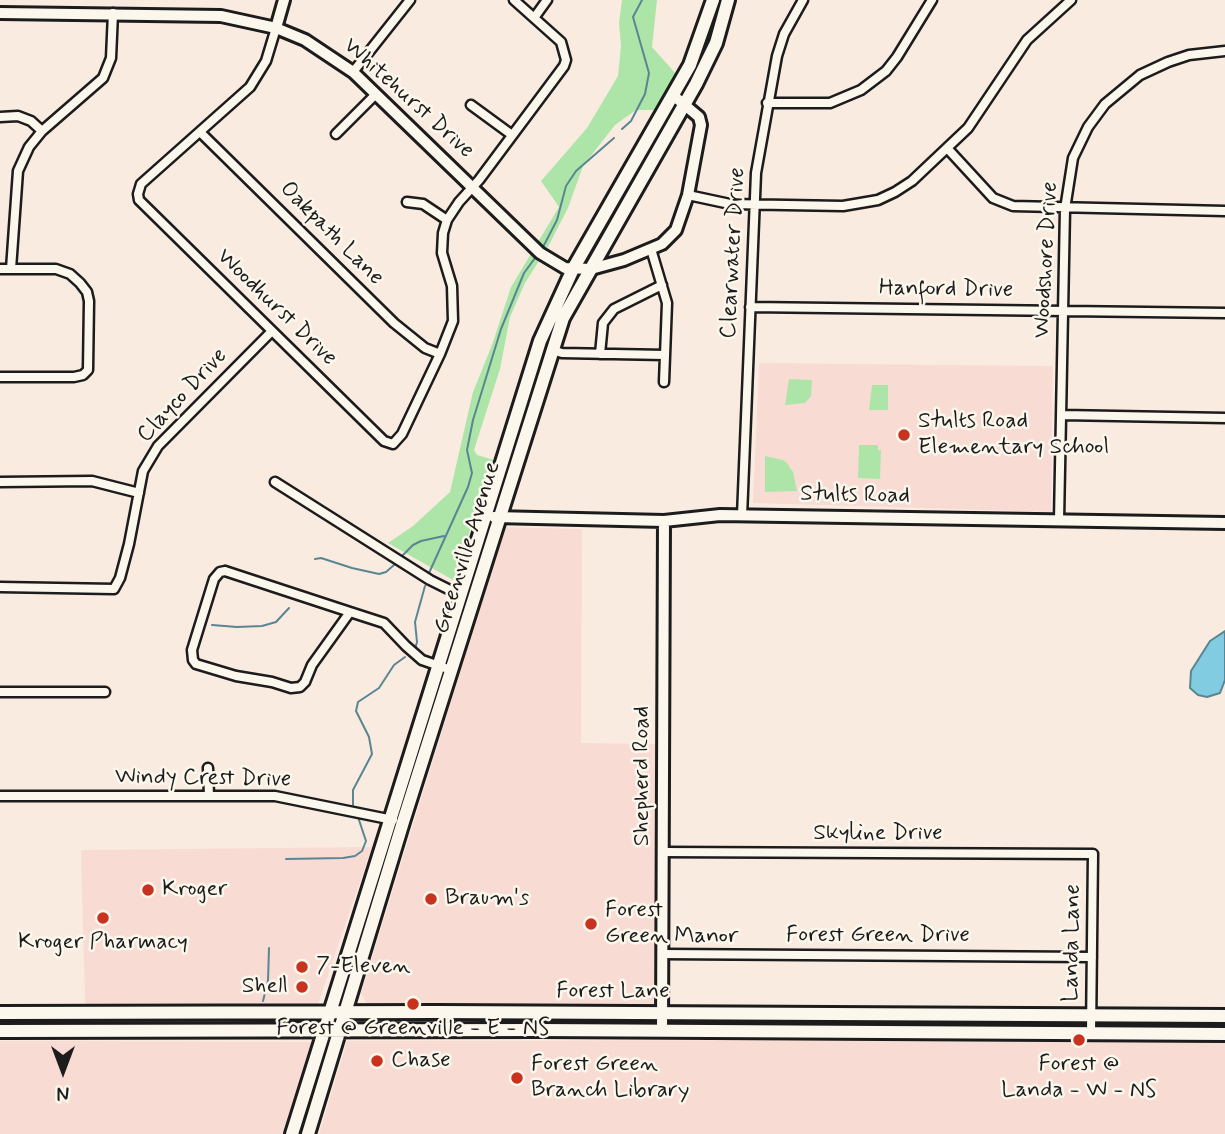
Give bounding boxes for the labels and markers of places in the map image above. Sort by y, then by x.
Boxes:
place label: Stults Road Elementary School [918,408,1109,462]
marker: Stults Road Elementary School [896,427,912,443]
place label: Kroger [162,876,227,904]
marker: Kroger [140,882,156,898]
place label: Braum's [445,885,529,913]
marker: Braum's [423,891,439,907]
place label: Forest Green Manor [605,897,739,951]
marker: Kroger Pharmacy [95,910,111,926]
marker: Forest Green Manor [583,916,599,932]
place label: Kroger Pharmacy [18,929,188,957]
place label: 7-Eleven [316,953,411,981]
marker: 7-Eleven [294,959,310,975]
place label: Shell [242,973,288,1001]
marker: Shell [294,979,310,995]
marker: Forest @ Greenville - E - NS [405,996,421,1012]
place label: Forest @ Greenville - E - NS [276,1015,550,1043]
marker: Forest @ Landa - W - NS [1071,1032,1087,1048]
place label: Chase [391,1047,451,1075]
place label: Forest Green Branch Library [531,1051,689,1105]
place label: Forest @ Landa - W - NS [1001,1051,1157,1105]
marker: Chase [369,1053,385,1069]
marker: Forest Green Branch Library [509,1070,525,1086]

